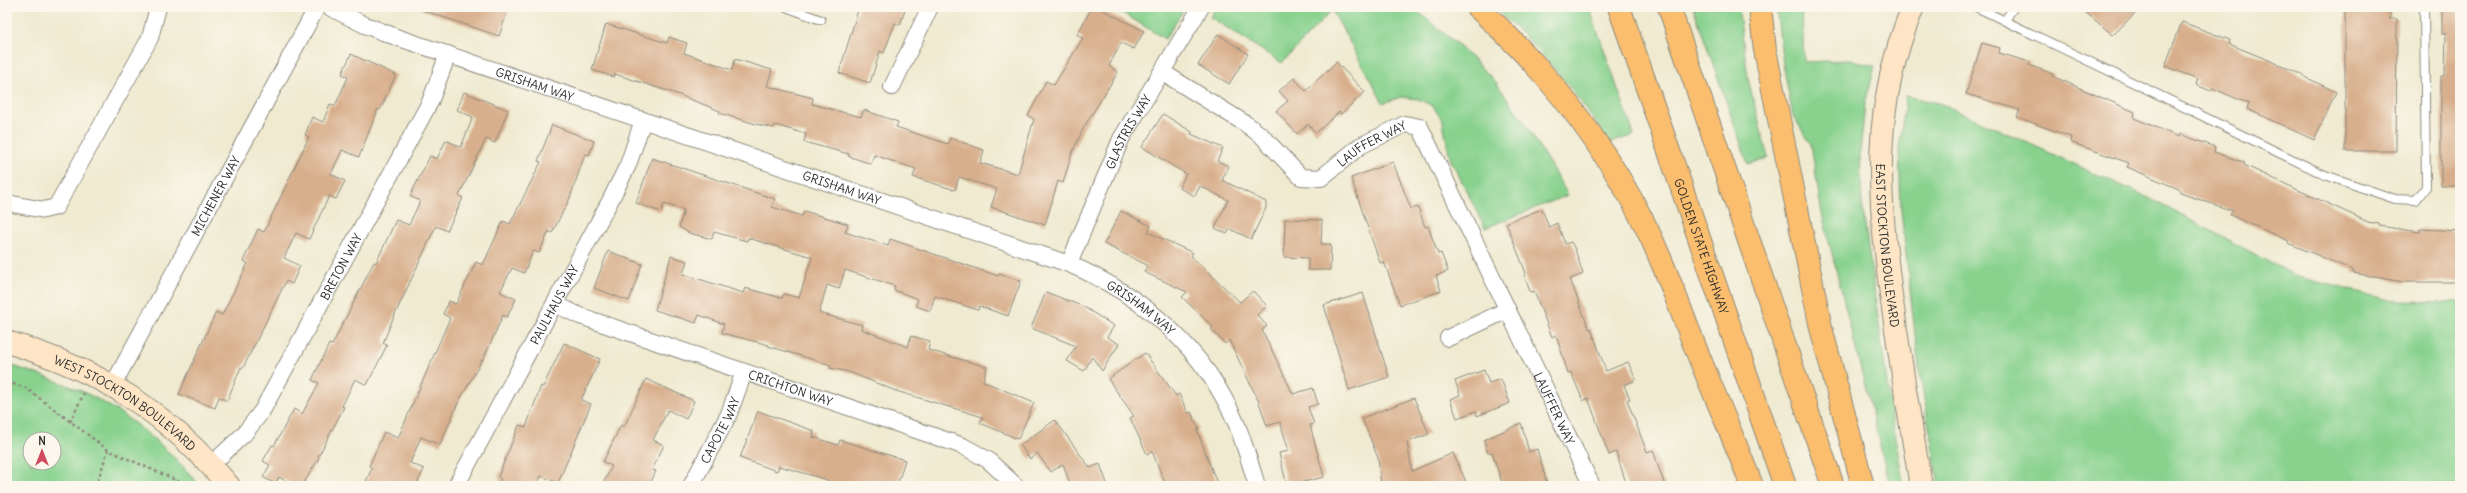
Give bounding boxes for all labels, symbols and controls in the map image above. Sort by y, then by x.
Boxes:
street label: GRISHAM WAY [494,64,576,104]
street label: GLASTRIS WAY [1102,91,1154,171]
street label: LAUFFER WAY [1334,117,1409,169]
street label: MICHENER WAY [187,153,243,238]
street label: EAST STOCKTON BOULEVARD [1873,164,1903,328]
street label: GRISHAM WAY [801,167,883,208]
street label: GOLDEN STATE HIGHWAY [1671,176,1732,316]
street label: BRETON WAY [316,230,365,302]
street label: PAULHAUS WAY [526,262,582,347]
street label: GRISHAM WAY [1104,277,1179,338]
street label: WEST STOCKTON BOULEVARD [52,352,199,454]
street label: CRICHTON WAY [746,366,835,409]
street label: LAUFFER WAY [1531,370,1578,447]
street label: CAPOTE WAY [697,394,742,466]
north arrow [22,431,62,471]
text: N [38,434,46,448]

